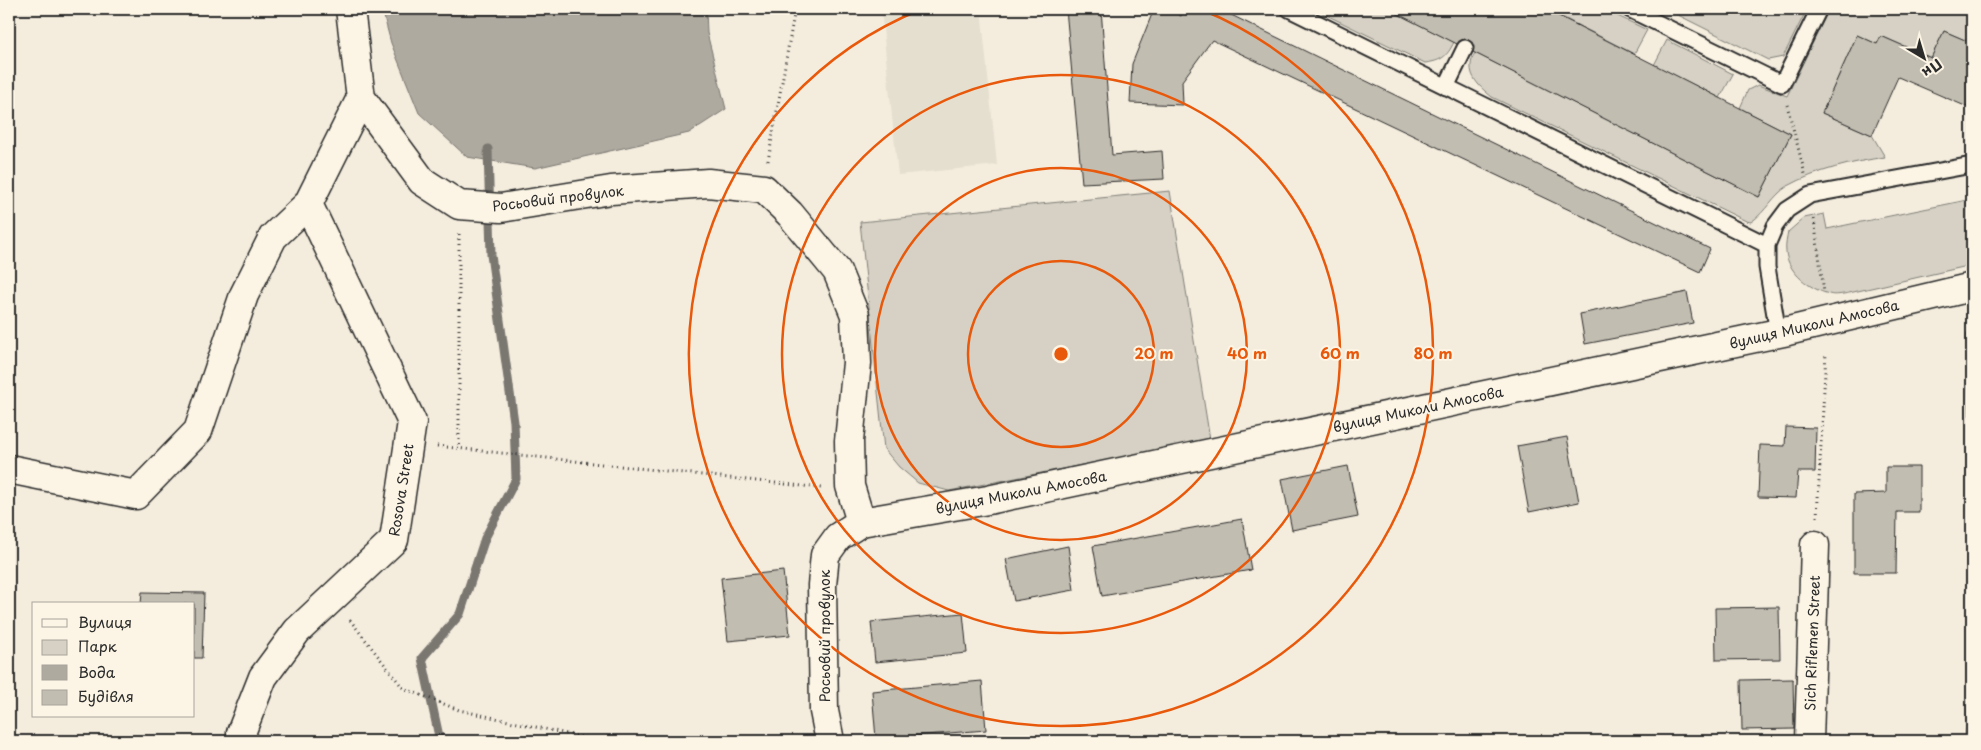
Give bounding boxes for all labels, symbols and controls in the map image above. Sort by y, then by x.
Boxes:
north arrow [1898,32,1948,82]
text: Пн [1918,54,1947,83]
street label: Росьовий провулок [491,179,626,216]
street label: вулиця Миколи Амосова [1727,294,1901,354]
text: 20 m [1135,341,1173,364]
text: 40 m [1227,341,1267,364]
text: 60 m [1320,341,1360,364]
text: 80 m [1413,341,1453,364]
centre of rings [1052,345,1070,363]
street label: вулиця Миколи Амосова [1331,381,1505,437]
street label: Rosova Street [383,442,419,538]
street label: вулиця Миколи Амосова [934,465,1108,519]
street label: Росьовий провулок [814,569,835,702]
street label: Sich Riflemen Street [1799,575,1825,711]
legend [32,602,195,718]
text: Вулиця [78,610,132,633]
text: Парк [78,634,117,657]
text: Вода [78,660,116,683]
text: Будівля [78,684,134,707]

